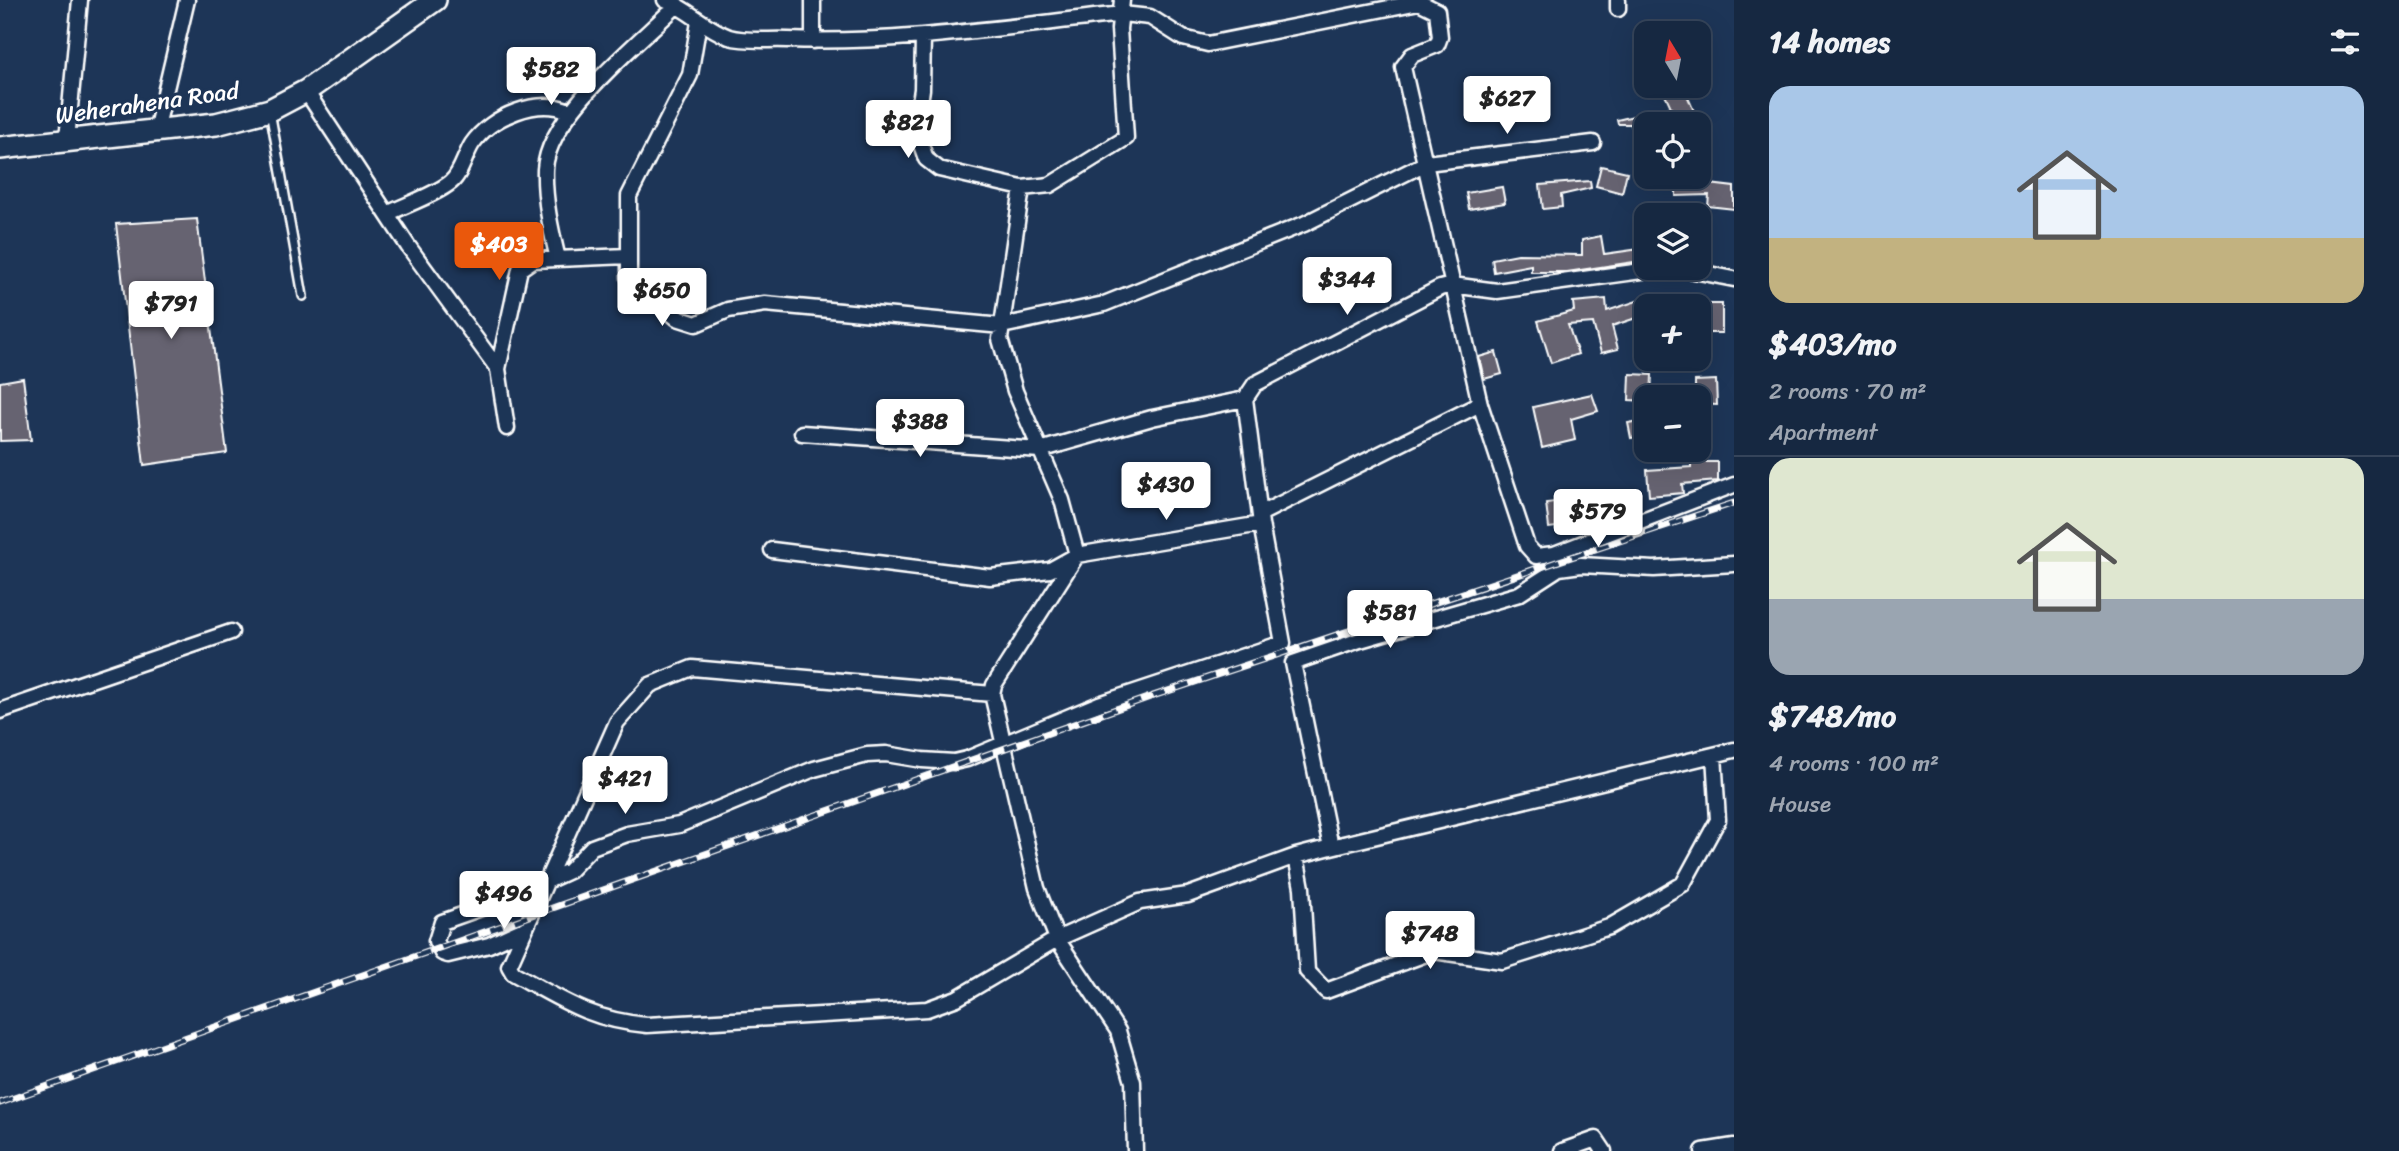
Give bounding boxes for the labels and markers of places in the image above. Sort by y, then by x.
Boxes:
pin: $582 [510,48,592,107]
pin: $627 [1466,76,1548,136]
pin: $821 [867,100,949,160]
pin: $403 [458,222,540,282]
pin: $344 [1306,258,1388,317]
pin: $650 [621,268,703,328]
pin: $791 [130,282,212,341]
pin: $388 [879,400,961,459]
pin: $430 [1125,462,1207,522]
pin: $579 [1557,490,1639,549]
pin: $581 [1349,590,1431,650]
pin: $421 [584,756,666,816]
pin: $496 [463,872,545,931]
pin: $748 [1389,912,1471,971]

